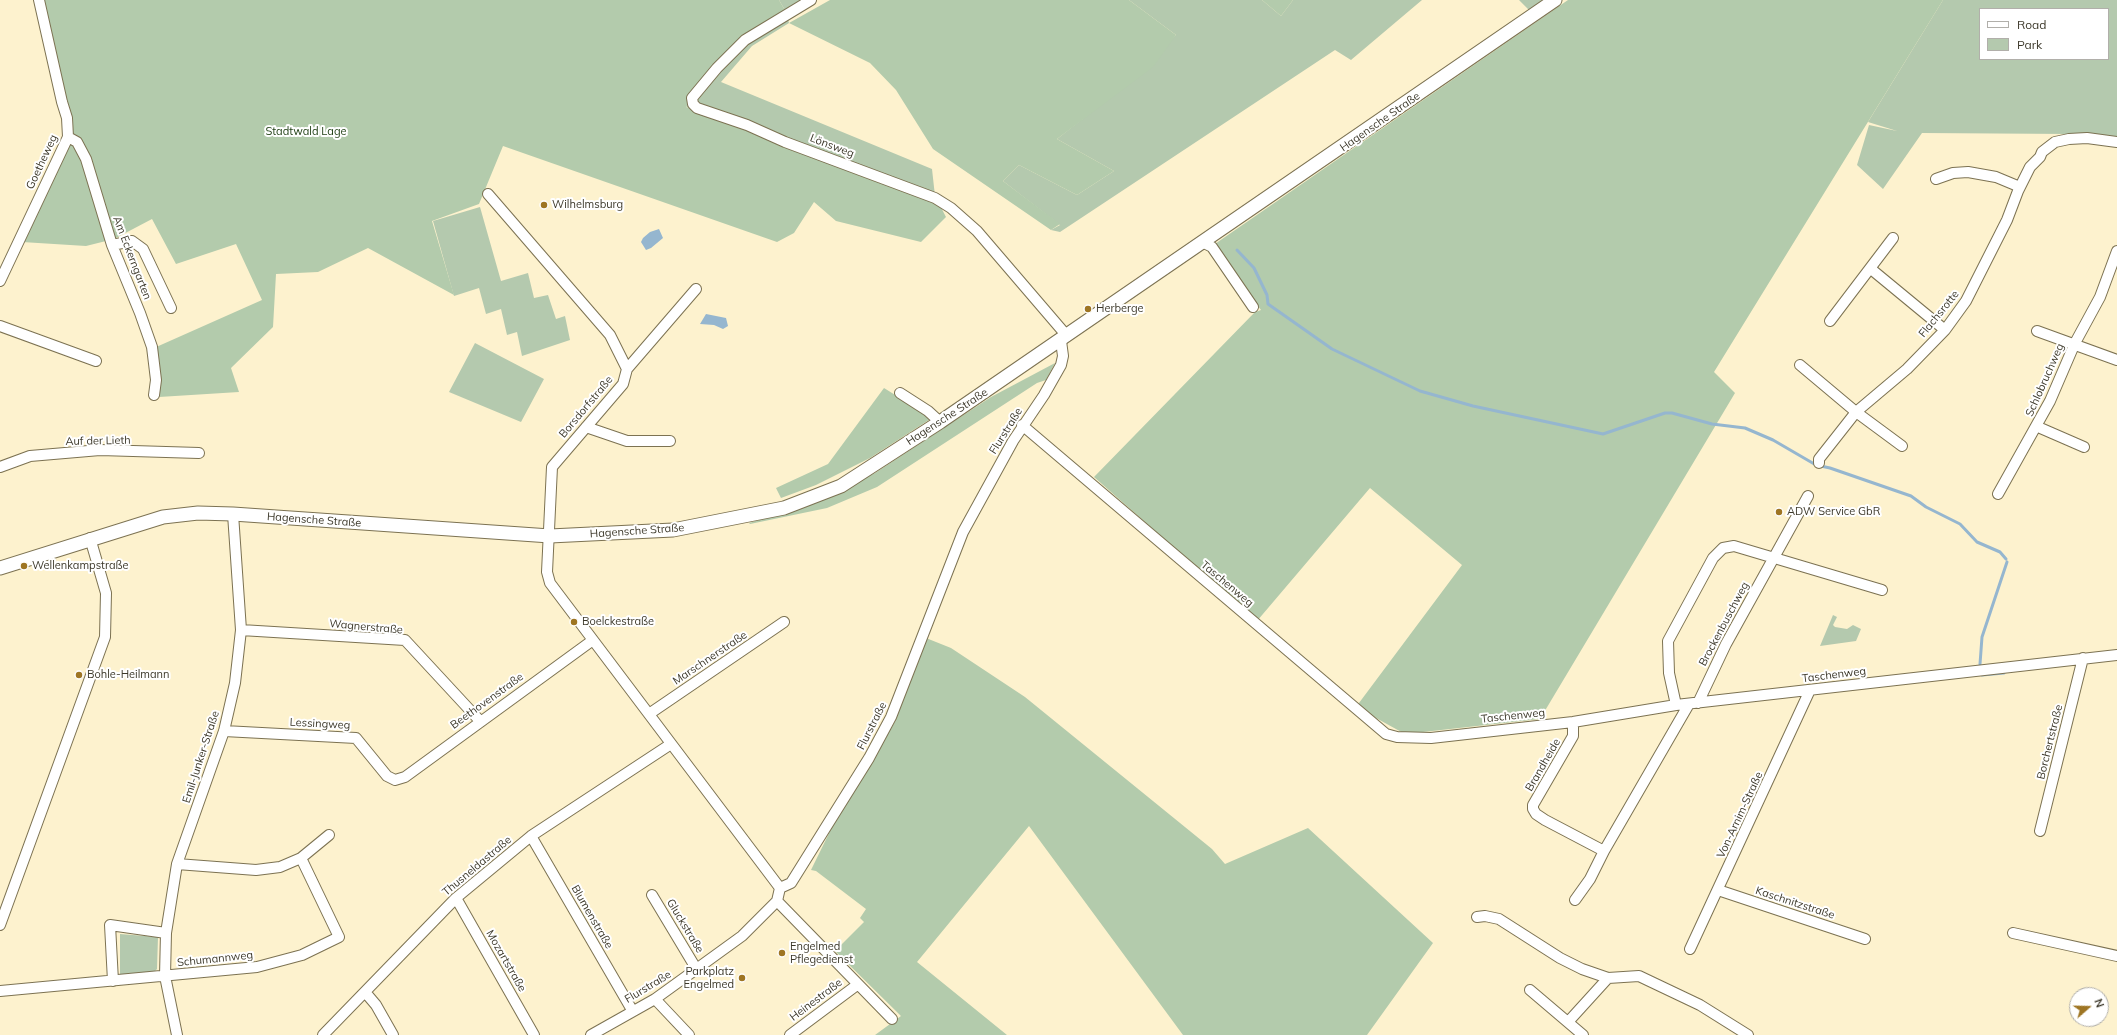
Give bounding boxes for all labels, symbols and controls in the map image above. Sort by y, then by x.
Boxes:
legend [1979,8,2109,60]
text: Road [2017,17,2046,32]
text: Park [2017,37,2042,52]
street label: Hagensche Straße [1338,90,1422,154]
park label: Stadtwald Lage [265,125,347,139]
street label: Lönsweg [808,132,856,160]
street label: Goetheweg [24,133,60,191]
place label: Wilhelmsburg [552,198,623,212]
marker: Wilhelmsburg [539,200,549,210]
street label: Am Eckerngarten [110,214,154,302]
street label: Flachsrotte [1916,288,1962,340]
place label: Herberge [1096,302,1144,316]
marker: Herberge [1083,304,1093,314]
street label: Schlobruchweg [2023,341,2067,419]
street label: Borsdorfstraße [556,373,616,441]
street label: Hagensche Straße [904,386,990,448]
street label: Flurstraße [987,406,1025,456]
street label: Auf der Lieth [65,434,131,448]
place label: ADW Service GbR [1787,505,1880,519]
marker: ADW Service GbR [1774,507,1784,517]
street label: Hagensche Straße [266,510,362,530]
street label: Hagensche Straße [589,521,685,541]
street label: Taschenweg [1198,558,1256,610]
place label: Wellenkampstraße [32,559,128,573]
marker: Wellenkampstraße [19,561,29,571]
street label: Brockenbuschweg [1696,580,1752,668]
place label: Boelckestraße [582,615,654,629]
street label: Wagnerstraße [329,617,403,637]
marker: Boelckestraße [569,617,579,627]
street label: Marschnerstraße [670,628,750,688]
street label: Taschenweg [1801,665,1867,685]
place label: Bohle-Heilmann [87,668,169,682]
marker: Bohle-Heilmann [74,670,84,680]
street label: Beethovenstraße [448,670,526,732]
street label: Flurstraße [854,700,890,752]
street label: Borchertstraße [2034,703,2066,781]
street label: Taschenweg [1480,706,1546,726]
street label: Emil-Junker-Straße [180,709,222,805]
street label: Lessingweg [289,716,351,732]
street label: Brandheide [1523,736,1563,794]
street label: Von-Arnim-Straße [1714,770,1766,860]
street label: Thusneldastraße [440,833,514,899]
street label: Blumenstraße [568,883,616,951]
street label: Kaschnitzstraße [1754,884,1836,922]
street label: Gluckstraße [664,897,706,955]
street label: Mozartstraße [483,928,529,994]
place label: Engelmed Pflegedienst [790,940,853,966]
street label: Schumannweg [176,948,254,970]
marker: Engelmed Pflegedienst [777,948,787,958]
place label: Parkplatz Engelmed [684,965,734,991]
street label: Flurstraße [622,968,674,1006]
marker: Parkplatz Engelmed [737,973,747,983]
street label: Heinestraße [787,976,845,1024]
north arrow [2069,987,2109,1027]
text: N [2091,997,2107,1010]

